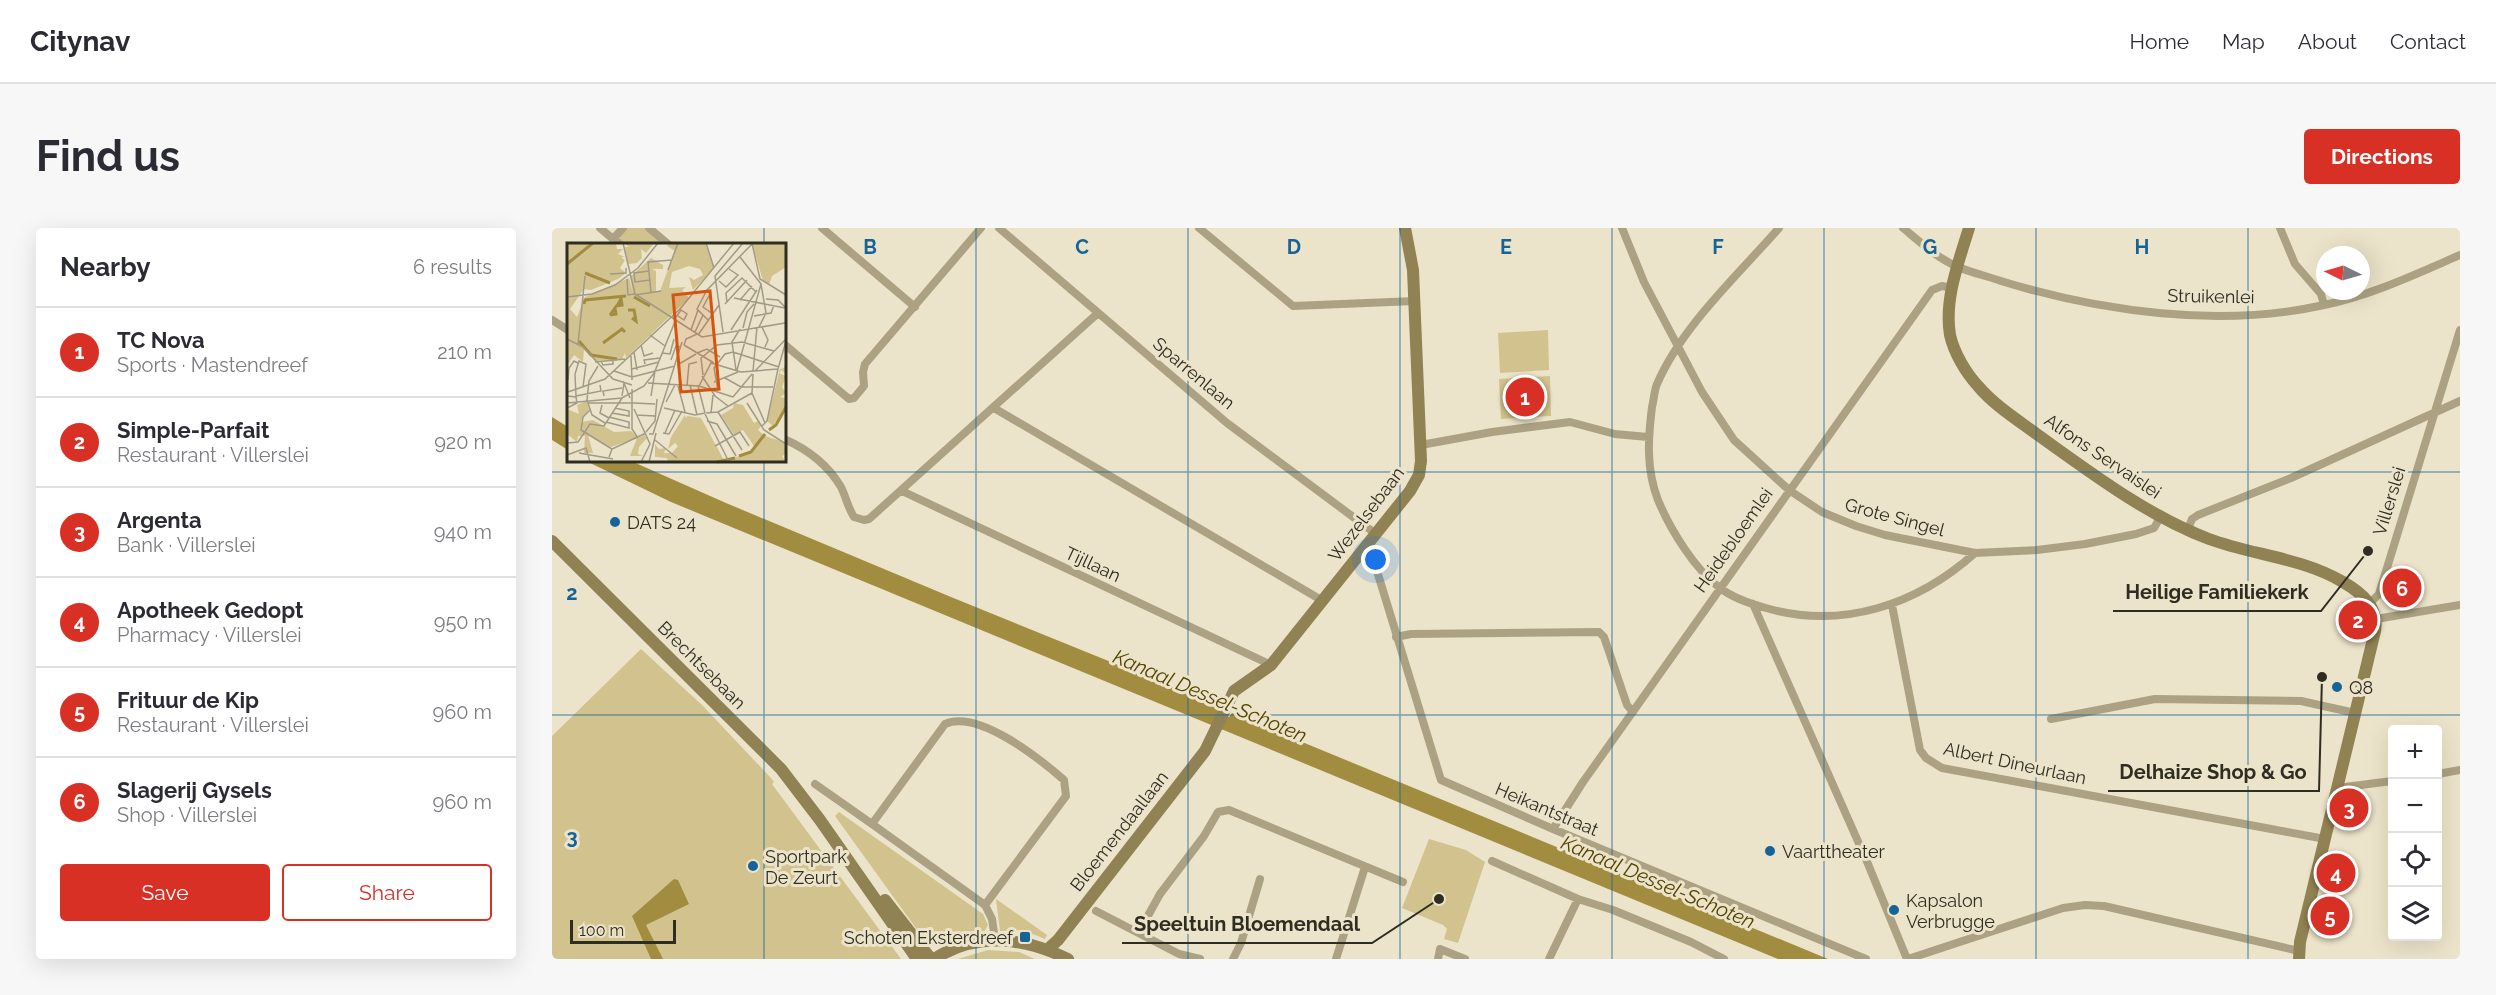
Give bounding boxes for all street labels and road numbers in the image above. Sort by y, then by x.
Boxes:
street label: Struikenlei [2167,285,2255,307]
street label: Sparrenlaan [1149,333,1239,413]
street label: Alfons Servaislei [2041,409,2165,503]
street label: Wezelsebaan [1324,463,1408,565]
street label: Villerslei [2369,464,2409,538]
street label: Heidebloemlei [1689,484,1777,596]
street label: Grote Singel [1843,494,1947,540]
street label: Tijllaan [1062,542,1124,586]
street label: Brechtsebaan [654,617,750,713]
street label: Albert Dineurlaan [1942,738,2088,788]
street label: Bloemendaallaan [1066,767,1172,895]
street label: Heikantstraat [1492,778,1602,840]

